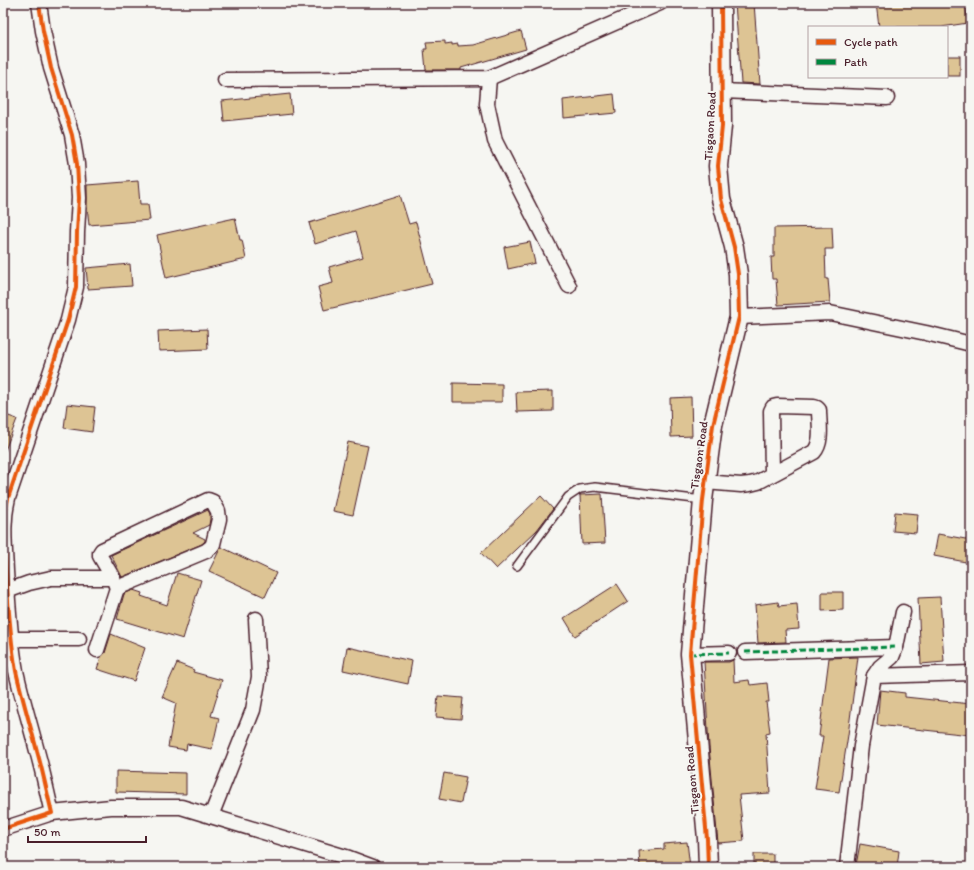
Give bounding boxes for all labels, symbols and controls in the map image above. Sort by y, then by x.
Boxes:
legend [808,26,948,78]
text: Cycle path [844,35,898,49]
text: Path [844,55,867,69]
street label: Tisgaon Road [701,91,719,161]
street label: Tisgaon Road [687,420,711,490]
street label: Tisgaon Road [682,745,702,815]
scale bar [28,818,146,844]
text: 50 m [34,825,60,839]

